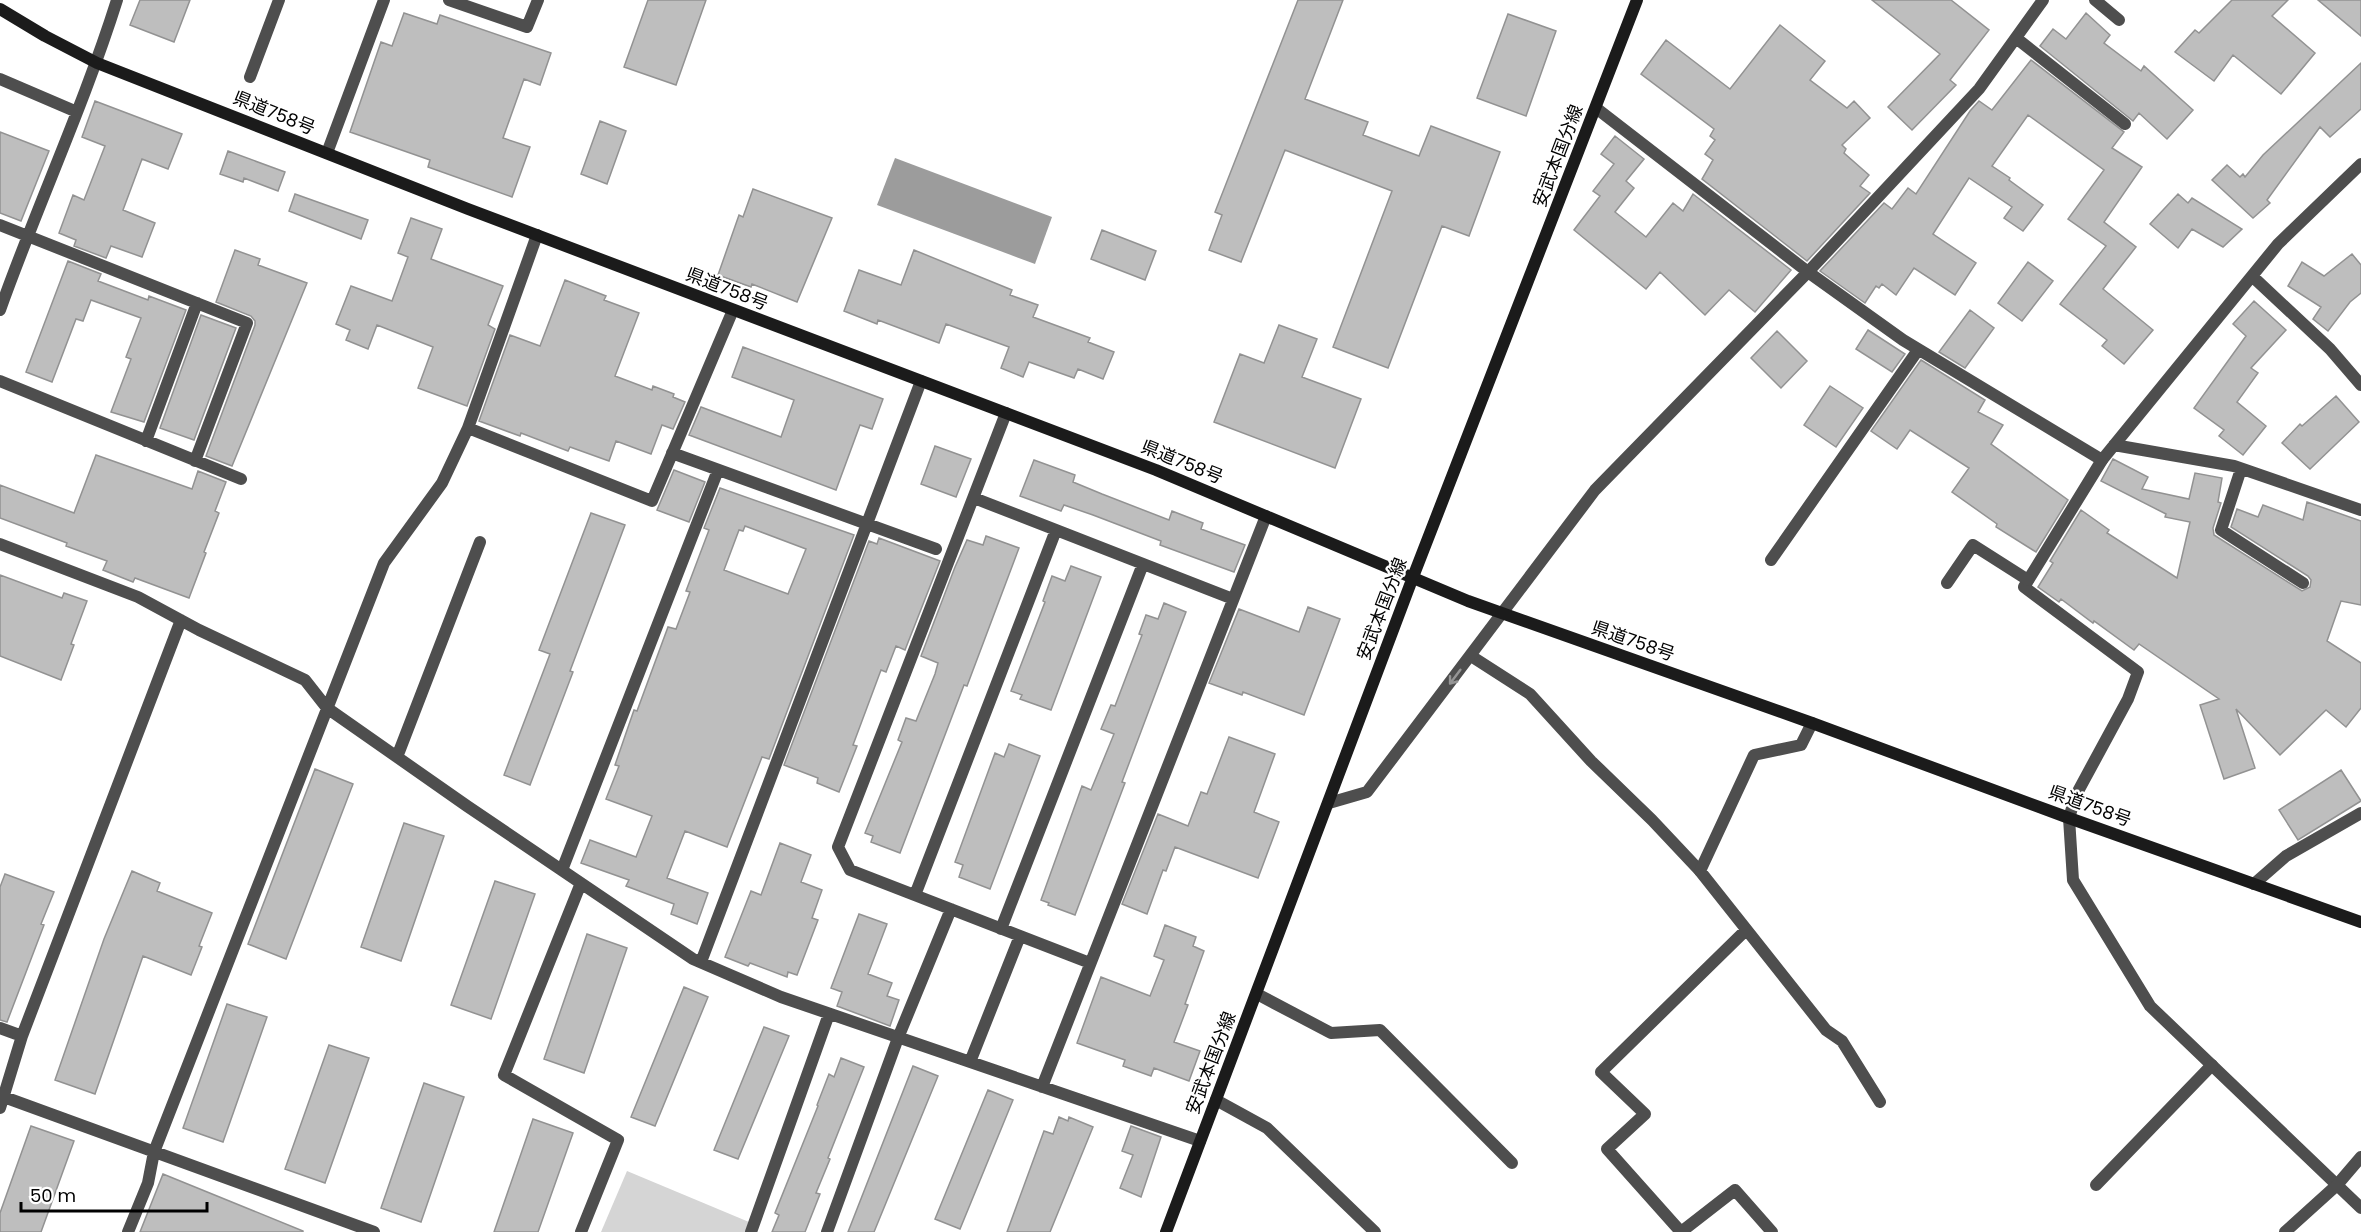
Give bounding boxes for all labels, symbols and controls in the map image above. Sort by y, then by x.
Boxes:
street label: 県道758号 [229,85,319,140]
street label: 安武本国分線 [1527,101,1589,211]
street label: 県道758号 [682,261,772,316]
street label: 県道758号 [1137,434,1227,489]
street label: 安武本国分線 [1351,554,1413,664]
street label: 県道758号 [1588,615,1678,666]
one-way arrow [1448,669,1461,685]
street label: 県道758号 [2045,779,2135,832]
street label: 安武本国分線 [1180,1008,1242,1118]
scale bar [21,1175,207,1213]
text: 50 m [30,1183,76,1208]

